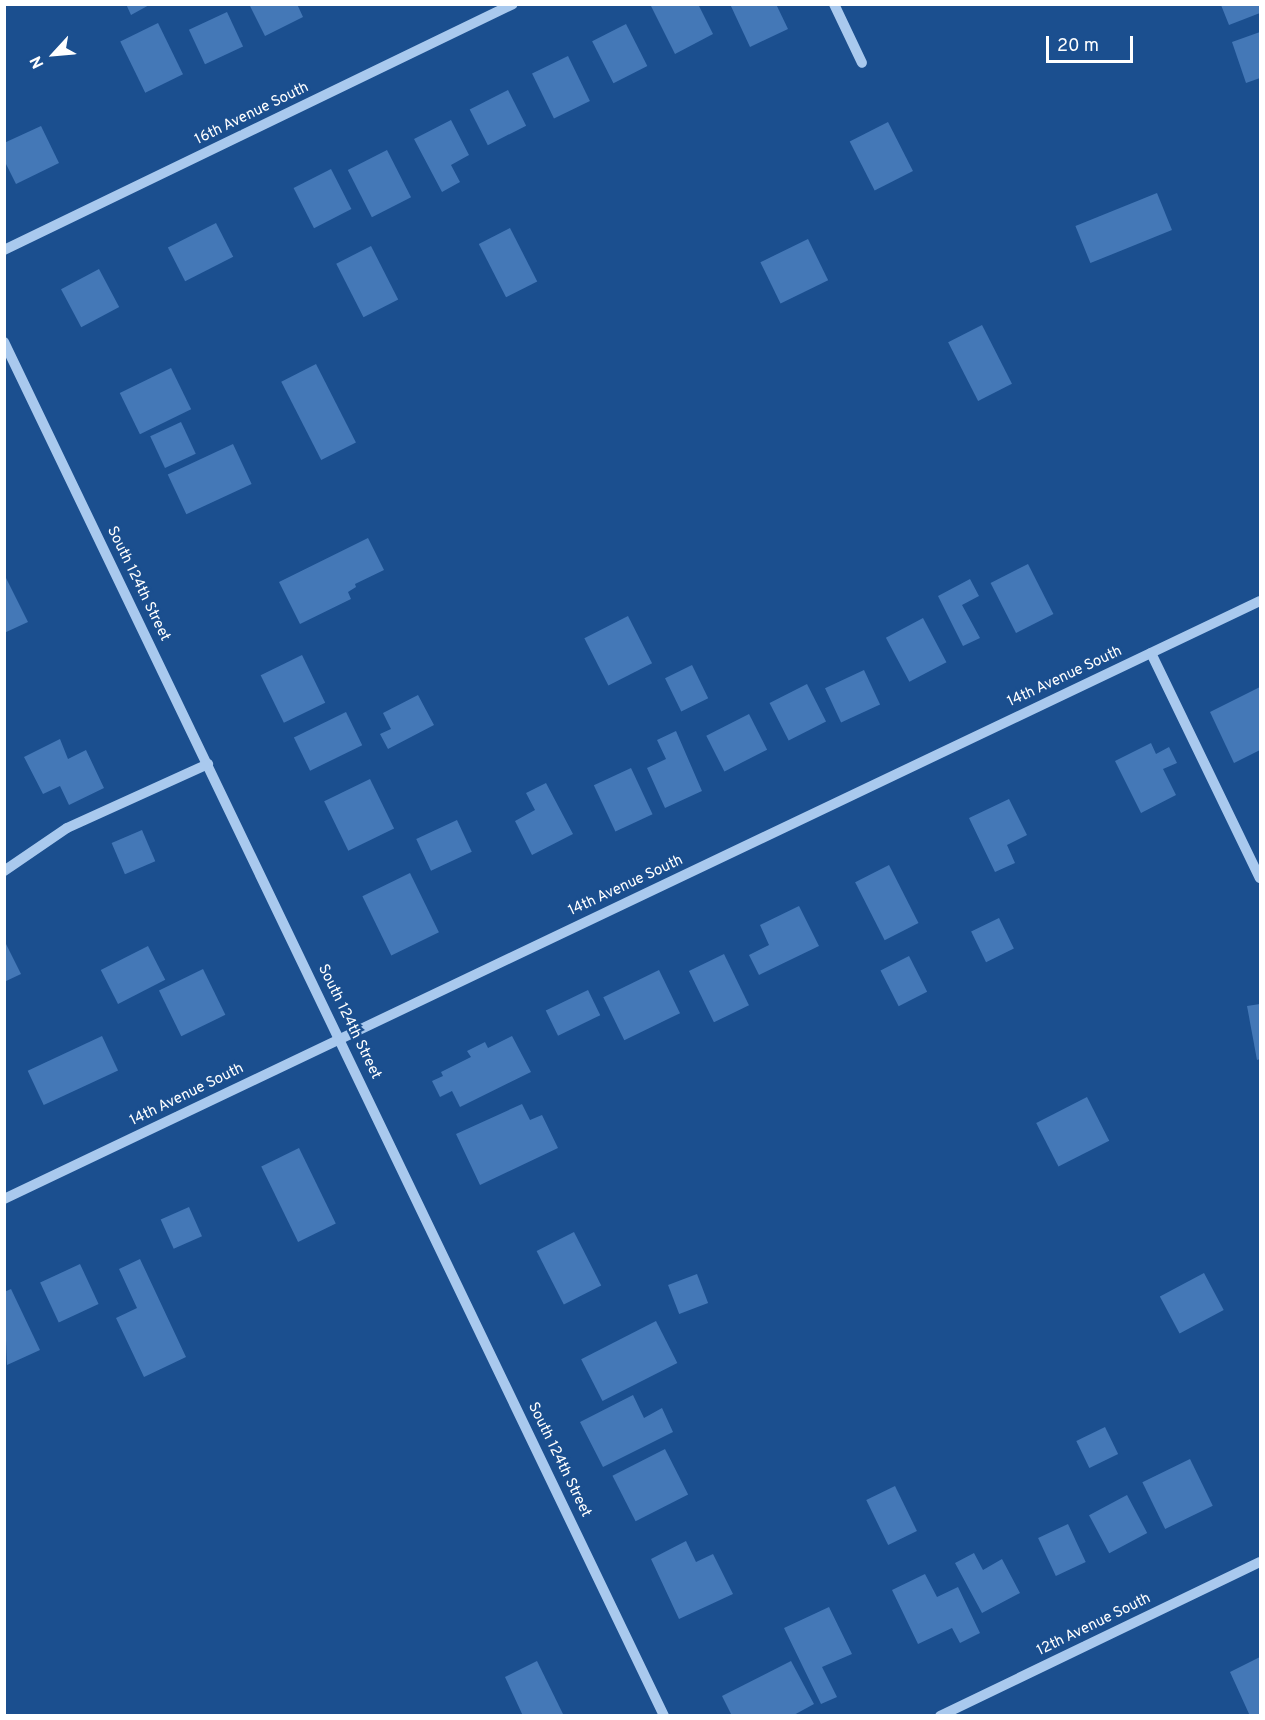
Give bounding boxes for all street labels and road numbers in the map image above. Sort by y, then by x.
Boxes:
street label: 16th Avenue South [192,79,312,149]
street label: South 124th Street [102,524,174,644]
street label: 14th Avenue South [1005,642,1125,712]
street label: 14th Avenue South [566,851,686,921]
street label: South 124th Street [313,962,385,1082]
street label: 14th Avenue South [127,1060,247,1130]
street label: South 124th Street [523,1400,595,1520]
street label: 12th Avenue South [1034,1589,1154,1661]

